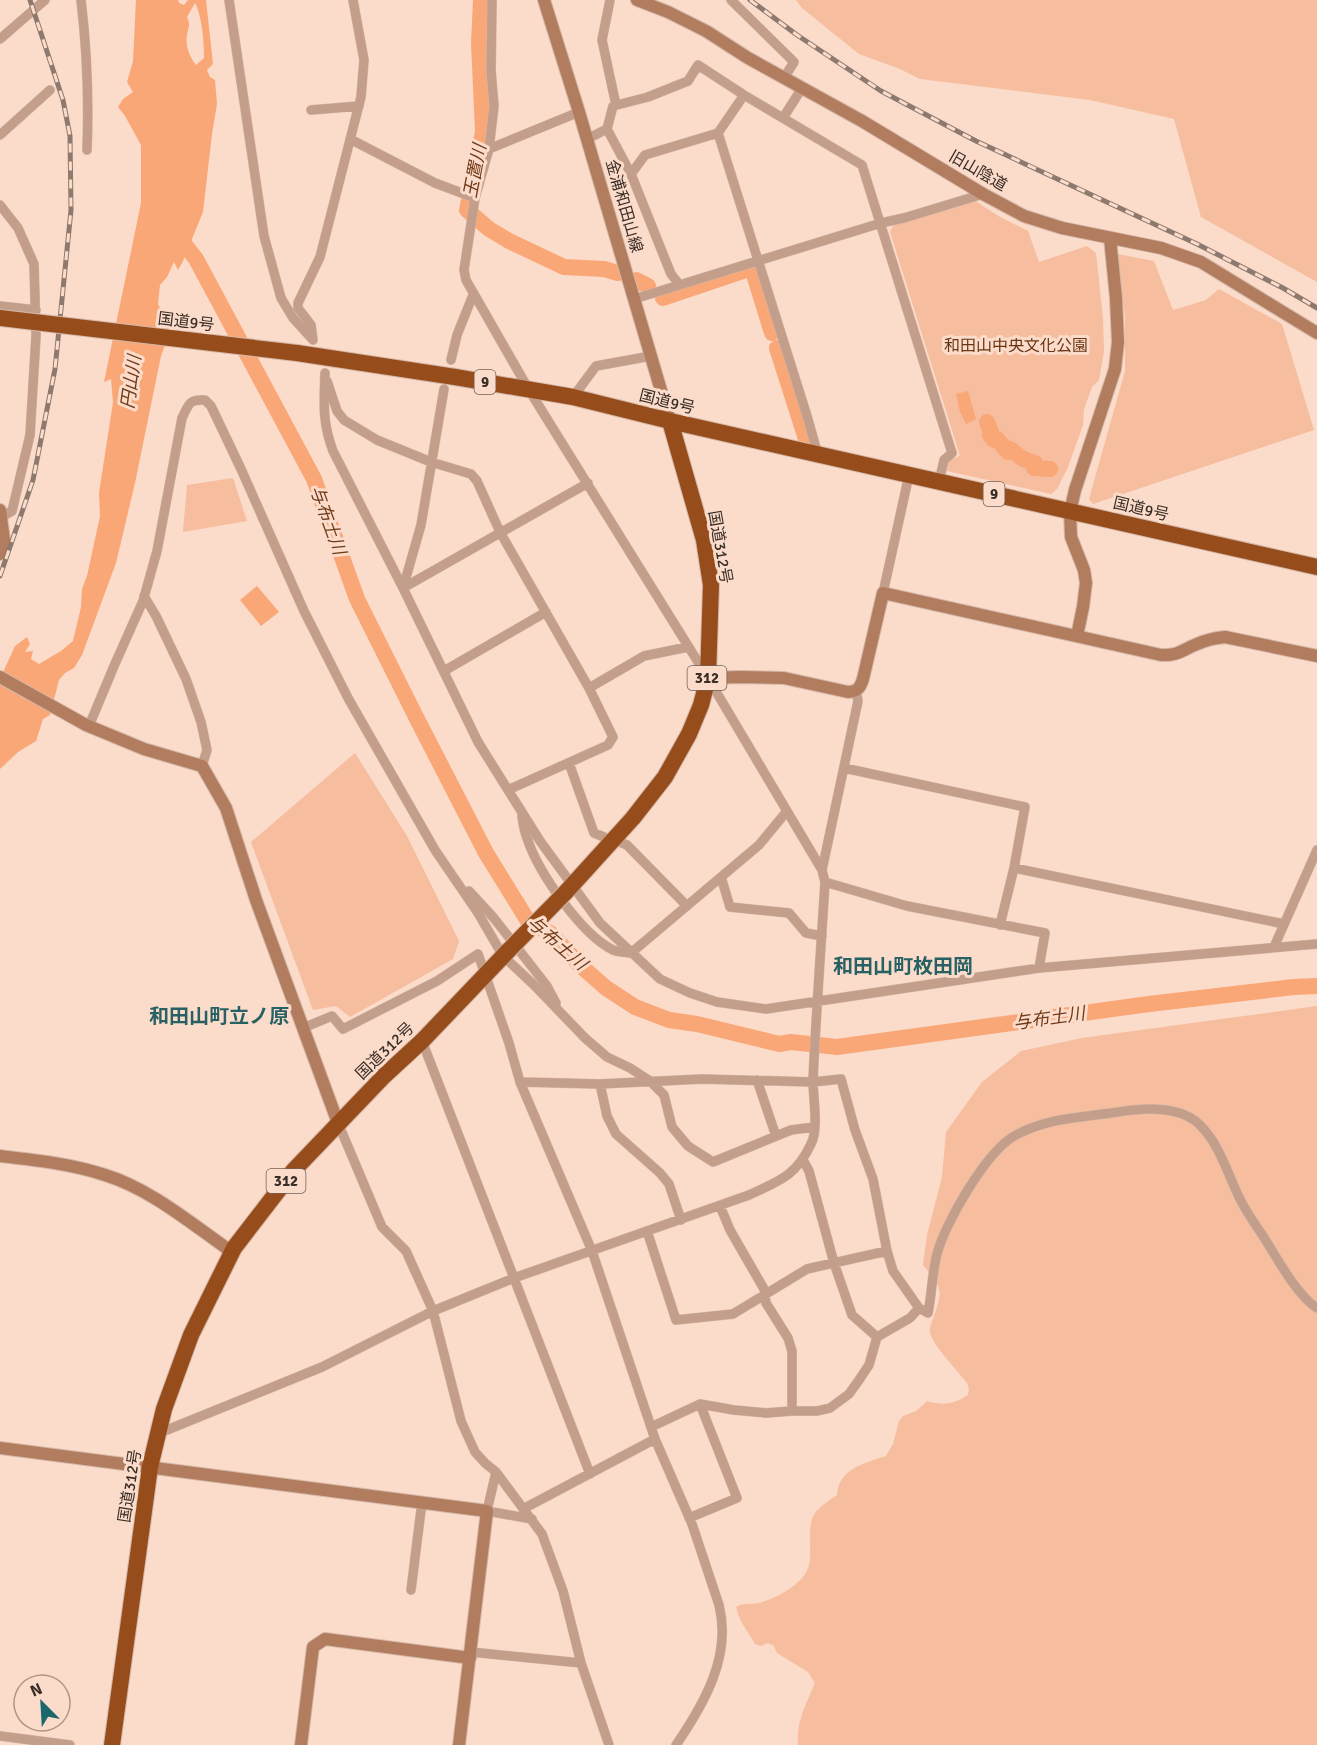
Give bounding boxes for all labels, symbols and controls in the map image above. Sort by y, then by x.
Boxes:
water label: 玉置川 [459,140,491,200]
street label: 旧山陰道 [945,146,1011,196]
street label: 金浦和田山線 [601,157,647,255]
street label: 国道9号 [157,309,215,335]
park label: 和田山中央文化公園 [944,336,1088,356]
water label: 円山川 [116,352,146,410]
road number: 9 [474,370,496,394]
street label: 国道9号 [637,385,697,419]
water label: 与布土川 [305,482,351,559]
road number: 9 [984,482,1004,506]
street label: 国道9号 [1111,493,1171,525]
street label: 国道312号 [704,509,736,585]
road number: 312 [688,666,726,690]
water label: 与布土川 [523,911,593,976]
district label: 和田山町枚田岡 [833,954,973,979]
water label: 与布土川 [1012,1002,1088,1034]
district label: 和田山町立ノ原 [149,1004,289,1029]
street label: 国道312号 [351,1018,419,1084]
road number: 312 [266,1169,306,1193]
street label: 国道312号 [114,1448,146,1524]
north arrow [12,1673,72,1733]
text: N [27,1679,45,1702]

